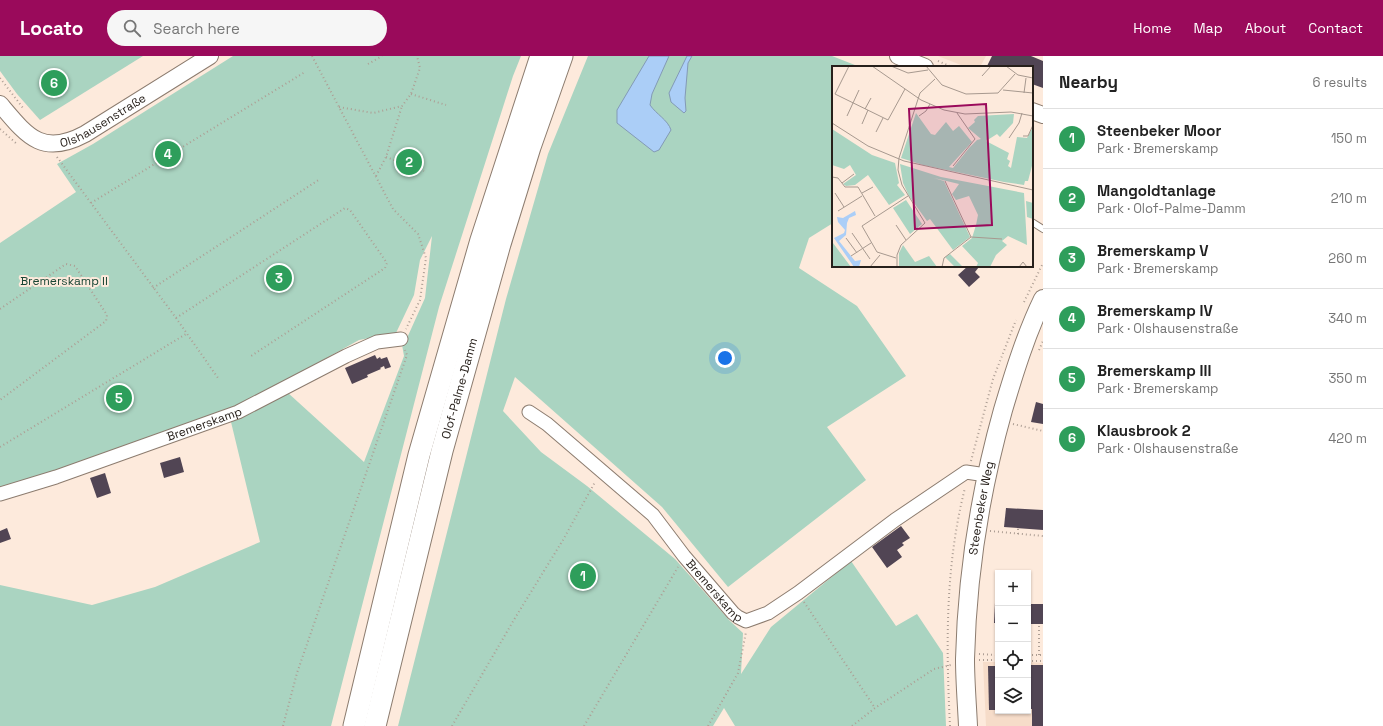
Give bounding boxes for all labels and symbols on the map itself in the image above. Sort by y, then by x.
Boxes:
inset map [832,66,1033,267]
pin: 6 [41,68,67,98]
street label: Olshausenstraße [58,90,149,151]
pin: 4 [155,139,181,169]
pin: 2 [396,147,422,177]
pin: 3 [266,263,292,293]
park label: Bremerskamp II [20,273,108,289]
street label: Olof-Palme-Damm [438,336,481,441]
your location [715,348,735,368]
pin: 5 [106,383,132,413]
street label: Bremerskamp [164,403,244,445]
street label: Steenbeker Weg [965,460,998,556]
street label: Bremerskamp [682,556,745,626]
pin: 1 [570,561,596,591]

